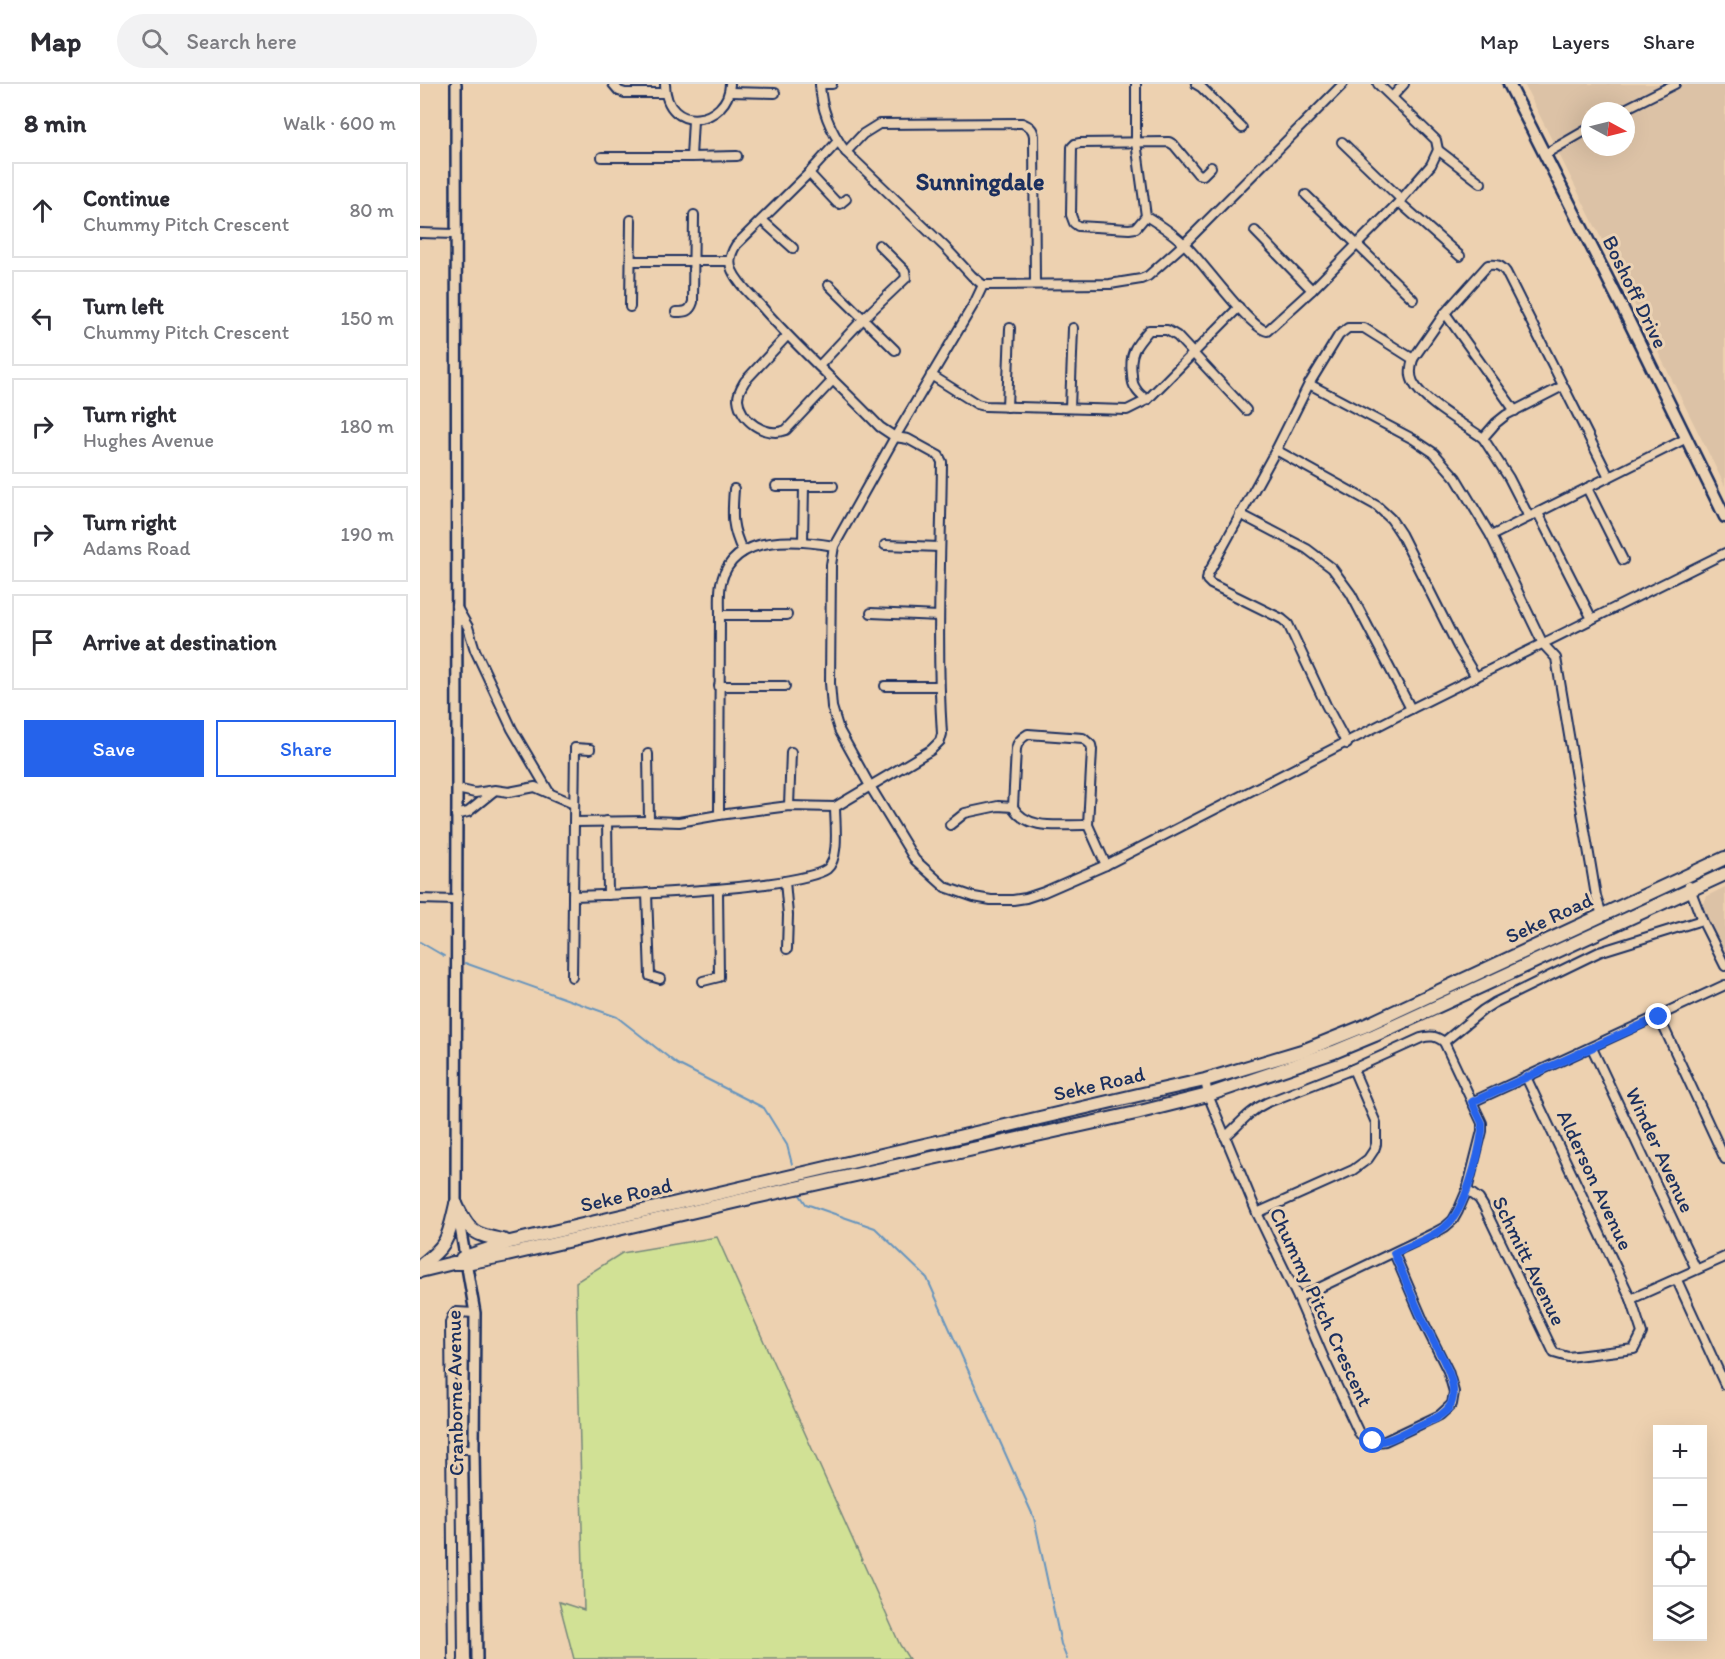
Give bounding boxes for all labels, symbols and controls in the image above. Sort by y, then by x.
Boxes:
search box [117,14,537,68]
text: Map [30,24,81,58]
icon: search [138,25,171,58]
text: Search here [186,28,297,55]
text: Map [1480,29,1519,54]
text: Layers [1552,29,1610,54]
text: Share [1643,29,1695,54]
north arrow [1581,102,1635,156]
text: 8 min [24,107,86,139]
text: Walk · 600 m [283,111,396,135]
district label: Sunningdale [916,167,1044,197]
text: Continue [83,185,170,212]
icon: ahead [26,194,59,227]
text: 80 m [349,198,394,222]
text: Chummy Pitch Crescent [83,212,289,236]
street label: Boshoff Drive [1597,231,1674,352]
text: Turn left [83,293,164,320]
icon: left [26,302,59,335]
text: 150 m [341,306,394,330]
text: Chummy Pitch Crescent [83,320,289,344]
text: Turn right [83,401,177,428]
icon: right [26,410,59,443]
text: 180 m [340,414,394,438]
text: Hughes Avenue [83,428,214,452]
text: Turn right [83,509,177,536]
icon: right [26,518,59,551]
text: 190 m [341,522,394,546]
text: Adams Road [83,536,191,560]
icon: arrive [26,626,59,659]
text: Arrive at destination [83,629,277,656]
button: Save [24,720,204,777]
button: Share [216,720,396,777]
street label: Seke Road [1501,887,1596,949]
route end [1645,1003,1671,1029]
street label: Seke Road [1051,1061,1147,1106]
street label: Winder Avenue [1621,1083,1700,1216]
street label: Alderson Avenue [1552,1106,1639,1254]
street label: Seke Road [578,1172,674,1217]
street label: Schmitt Avenue [1487,1192,1572,1330]
street label: Chummy Pitch Crescent [1264,1203,1379,1410]
street label: Cranborne Avenue [441,1310,468,1476]
map controls [1653,1425,1707,1641]
button: + [1653,1425,1707,1479]
route start [1359,1427,1385,1453]
button: − [1653,1479,1707,1533]
button: locate [1653,1533,1707,1587]
button: layers [1653,1587,1707,1641]

